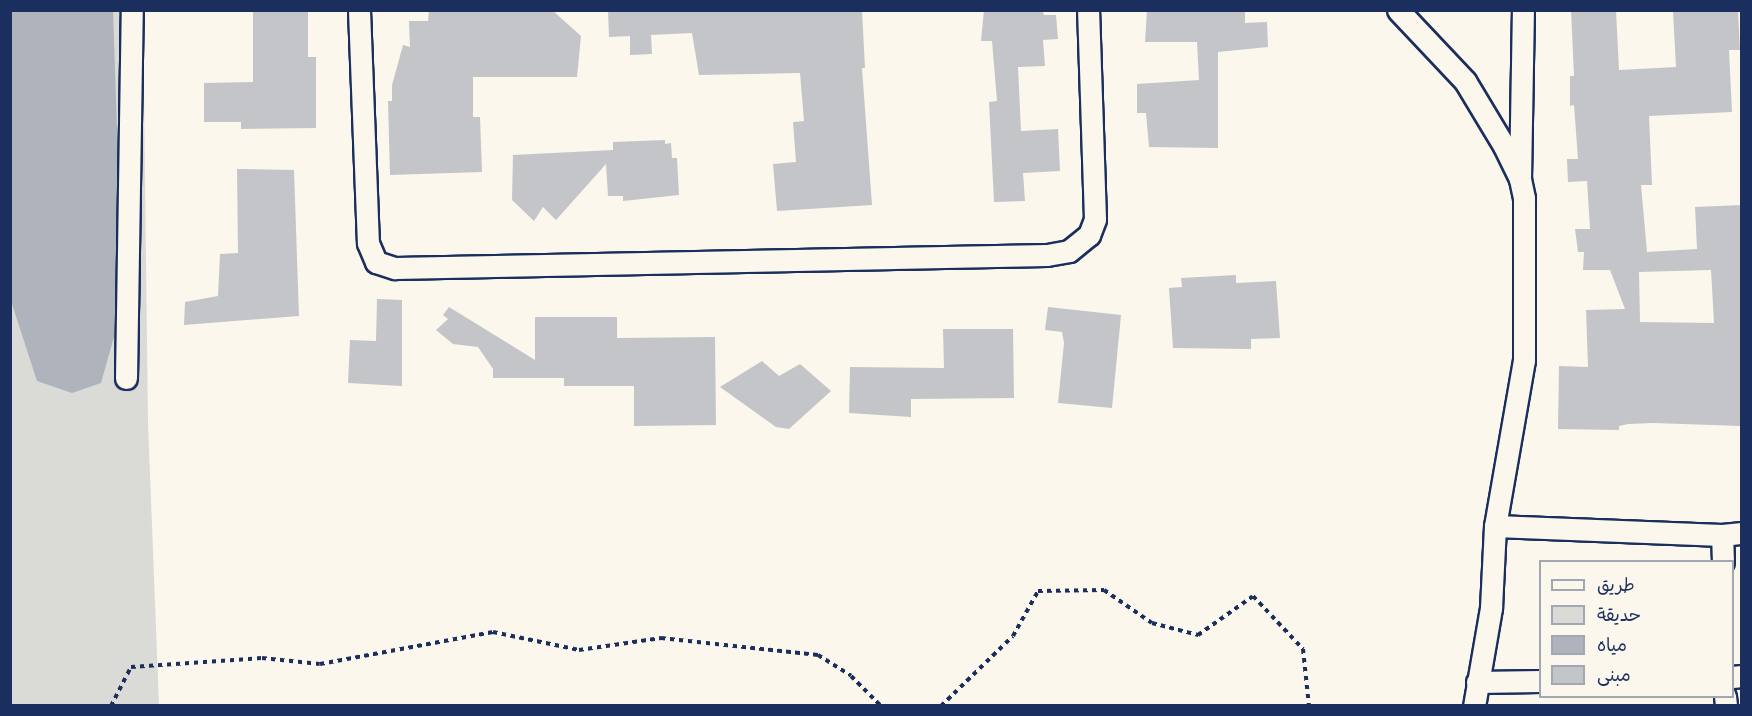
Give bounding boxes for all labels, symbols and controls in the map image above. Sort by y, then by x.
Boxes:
legend [1539,560,1734,698]
text: طريق [1597,570,1635,597]
text: حديقة [1597,600,1641,627]
text: مياه [1597,630,1627,657]
text: مبنى [1597,660,1631,687]

